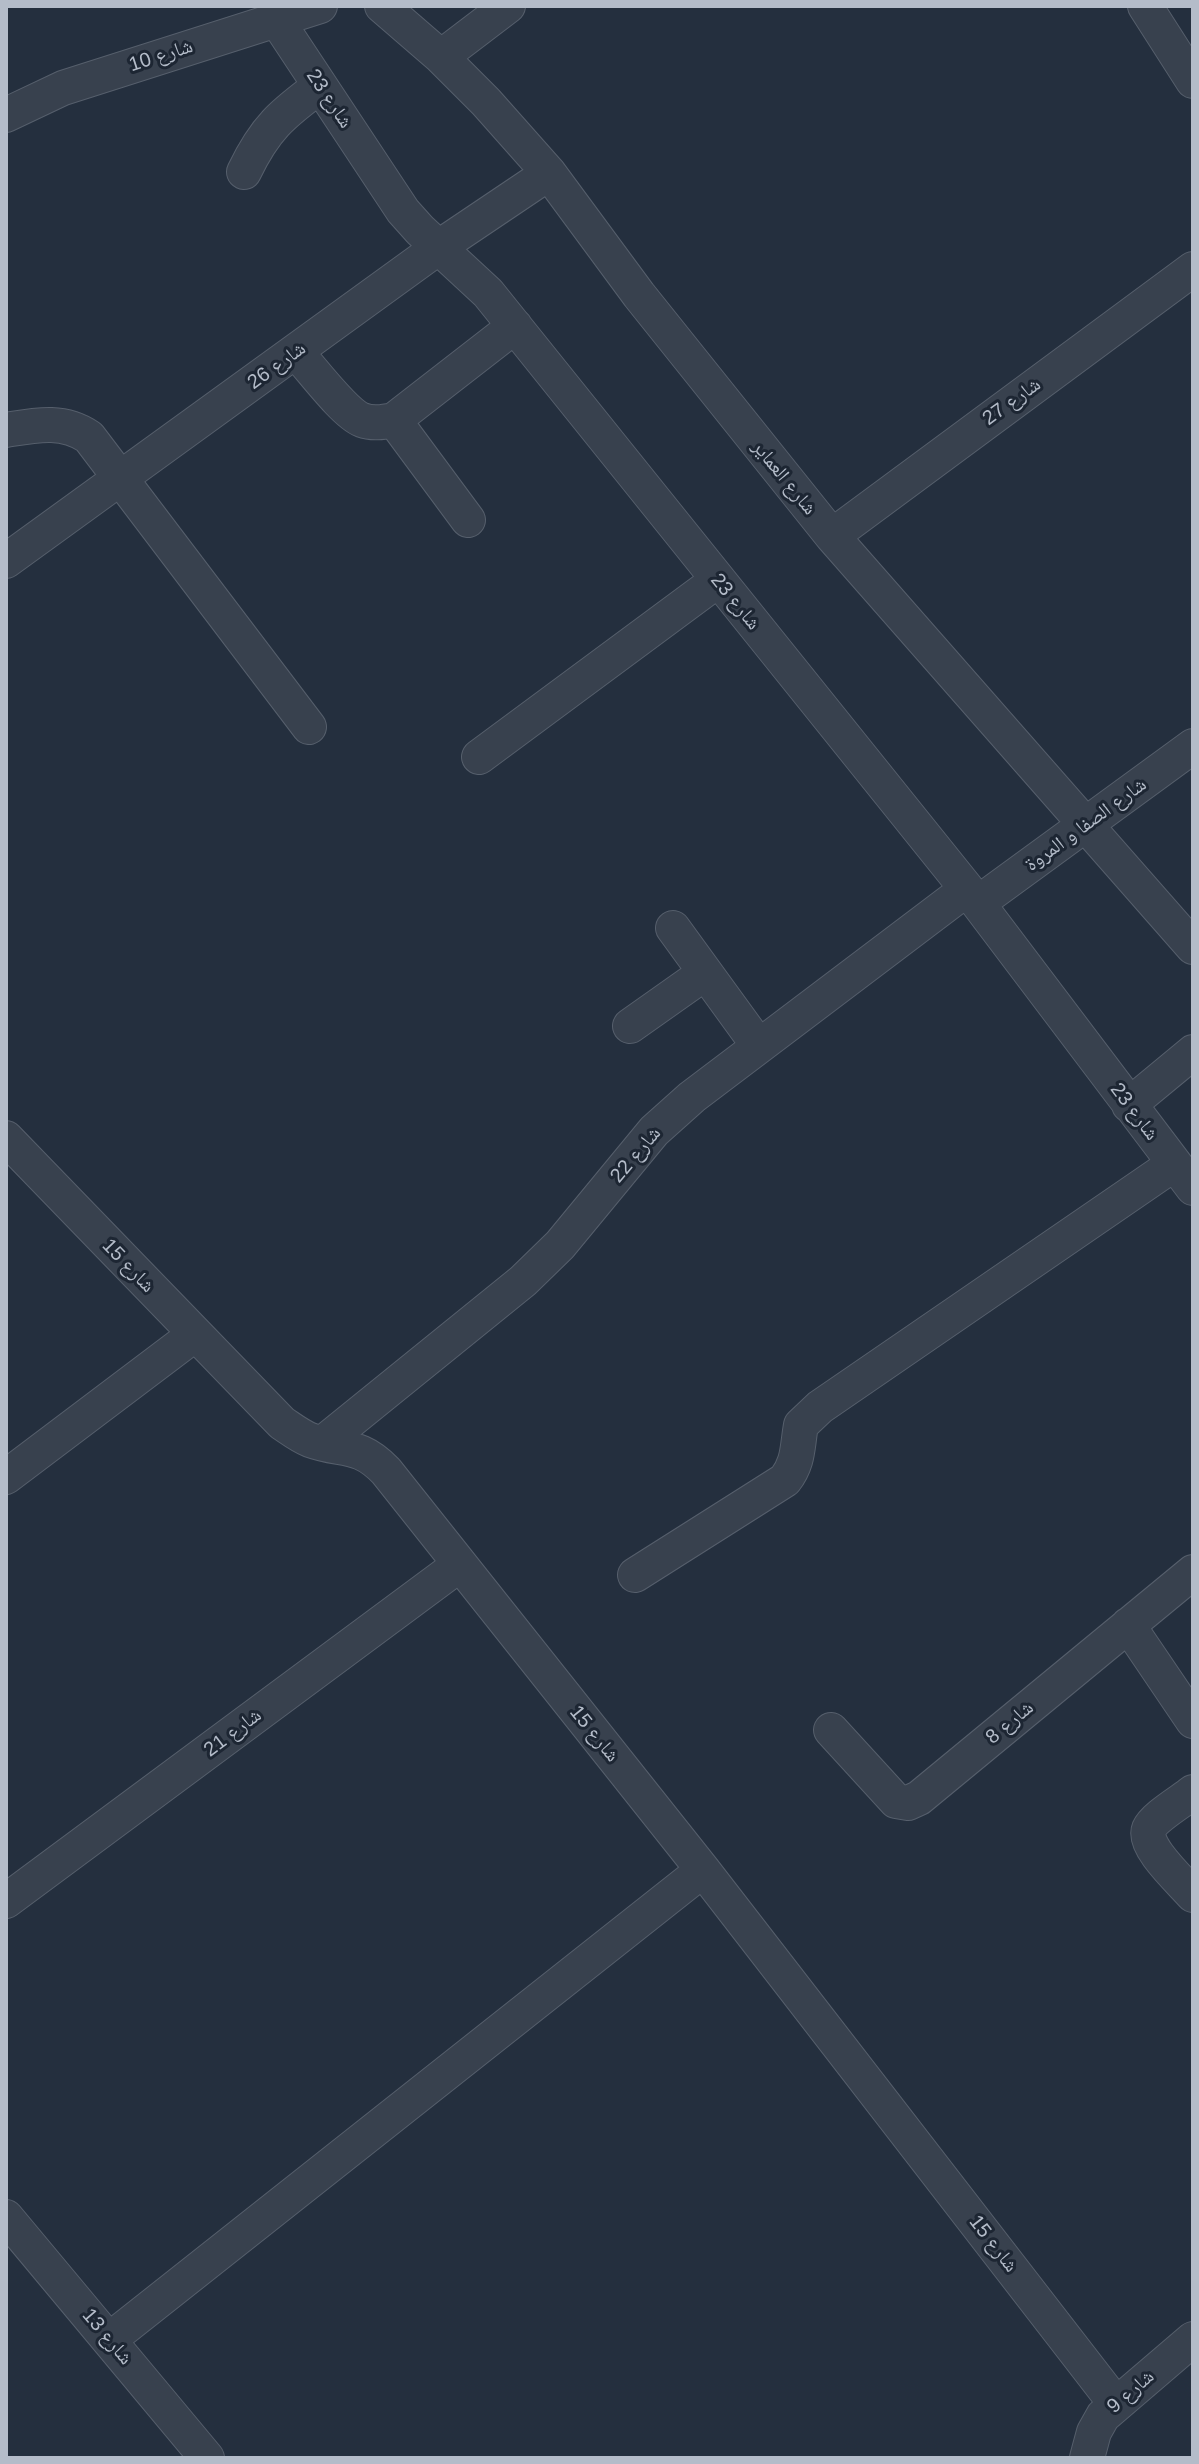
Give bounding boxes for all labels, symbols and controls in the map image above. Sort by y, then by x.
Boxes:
street label: شارع 10 [126,34,196,78]
street label: شارع 23 [301,65,357,133]
street label: شارع 26 [243,337,311,395]
street label: شارع 27 [978,373,1046,431]
street label: شارع العماير [747,436,821,520]
street label: شارع 23 [705,569,765,635]
street label: شارع الصفا و المروة [1021,773,1151,877]
street label: شارع 23 [1105,1078,1163,1146]
street label: شارع 22 [606,1122,666,1188]
street label: شارع 15 [97,1234,159,1298]
street label: شارع 8 [981,1696,1039,1750]
street label: شارع 15 [564,1701,624,1767]
street label: شارع 21 [199,1704,267,1762]
street label: شارع 15 [963,2211,1023,2277]
street label: شارع 13 [77,2304,137,2370]
street label: شارع 9 [1102,2365,1160,2419]

